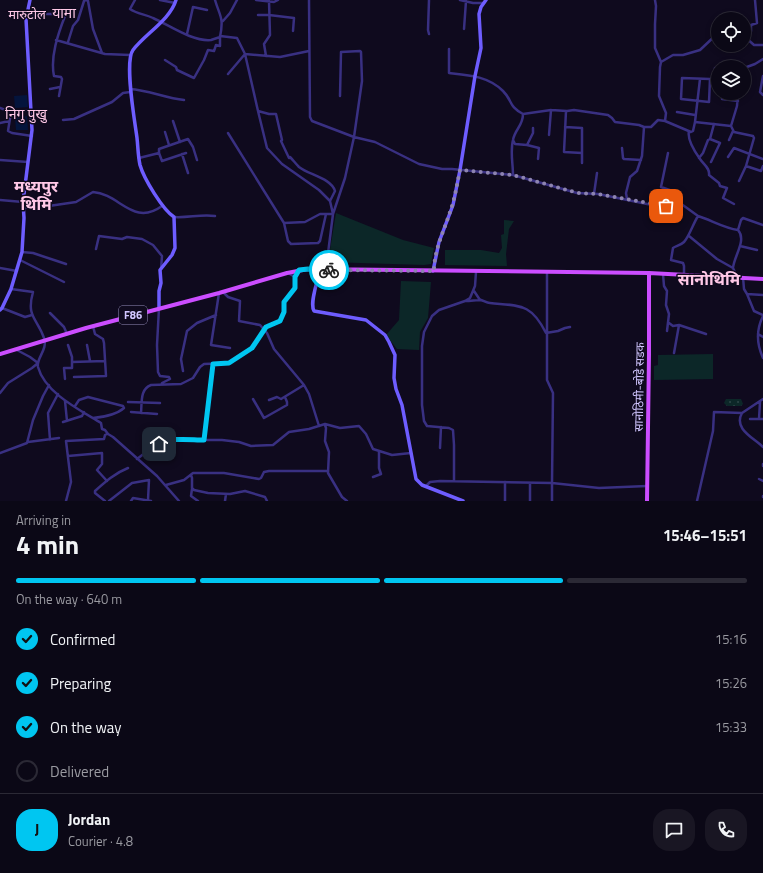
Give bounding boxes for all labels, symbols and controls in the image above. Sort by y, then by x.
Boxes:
district label: यामा [52,2,76,23]
district label: मारुटोल [8,4,46,24]
map controls [711,12,751,100]
button: locate [711,12,751,52]
button: layers [711,60,751,100]
district label: निगु पुखु [5,103,48,124]
district label: मध्यपुर थिमि [14,174,59,216]
pin [649,189,683,223]
icon: bag [655,195,677,217]
courier [309,250,349,290]
icon: bike [318,259,340,281]
district label: सानोथिमि [678,267,741,291]
road number: F86 [119,306,147,324]
street label: सानोठिमी-बोडे सडक [629,341,649,432]
pin [142,427,176,461]
icon: home [148,433,170,455]
text: Arriving in [16,510,71,530]
text: 15:46–15:51 [663,524,747,547]
text: 4 min [16,525,79,564]
text: On the way · 640 m [16,589,122,609]
icon: check [16,628,38,650]
text: Confirmed [50,628,115,651]
text: 15:16 [715,629,747,649]
icon: check [16,672,38,694]
text: Preparing [50,672,111,695]
text: 15:26 [715,673,747,693]
icon: check [16,716,38,738]
text: On the way [50,716,122,739]
text: 15:33 [715,717,747,737]
text: Delivered [50,760,109,783]
text: Jordan [68,808,110,831]
button: chat [653,809,695,851]
button: phone [705,809,747,851]
text: J [35,818,39,841]
text: Courier · 4.8 [68,831,133,851]

